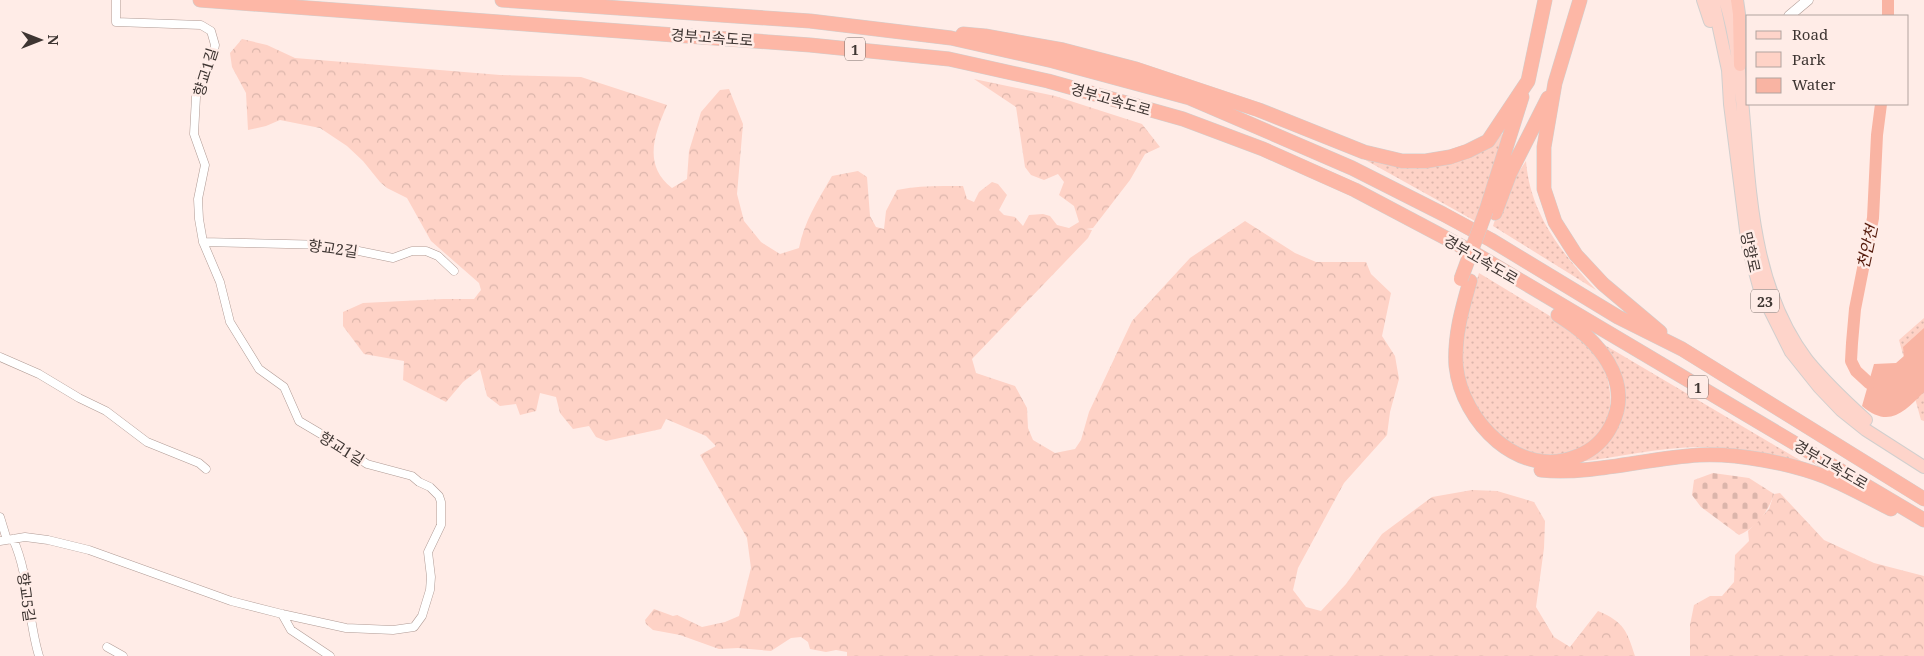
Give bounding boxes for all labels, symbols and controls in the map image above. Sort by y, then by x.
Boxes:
north arrow [15,15,65,65]
legend [1746,15,1909,105]
street label: 경부고속도로 [670,24,754,50]
text: Road [1792,24,1828,44]
text: N [44,34,63,46]
road number: 1 [845,38,865,61]
street label: 향교1길 [188,45,222,99]
text: Park [1792,49,1826,69]
text: Water [1792,74,1835,94]
street label: 경부고속도로 [1068,78,1154,120]
water label: 천안천 [1852,221,1883,271]
street label: 경부고속도로 [1440,230,1522,288]
street label: 망향로 [1737,230,1765,274]
street label: 향교2길 [307,235,359,261]
road number: 23 [1751,290,1779,312]
road number: 1 [1688,376,1708,398]
street label: 향교1길 [316,426,368,470]
street label: 경부고속도로 [1790,435,1872,493]
street label: 향교5길 [14,571,40,623]

